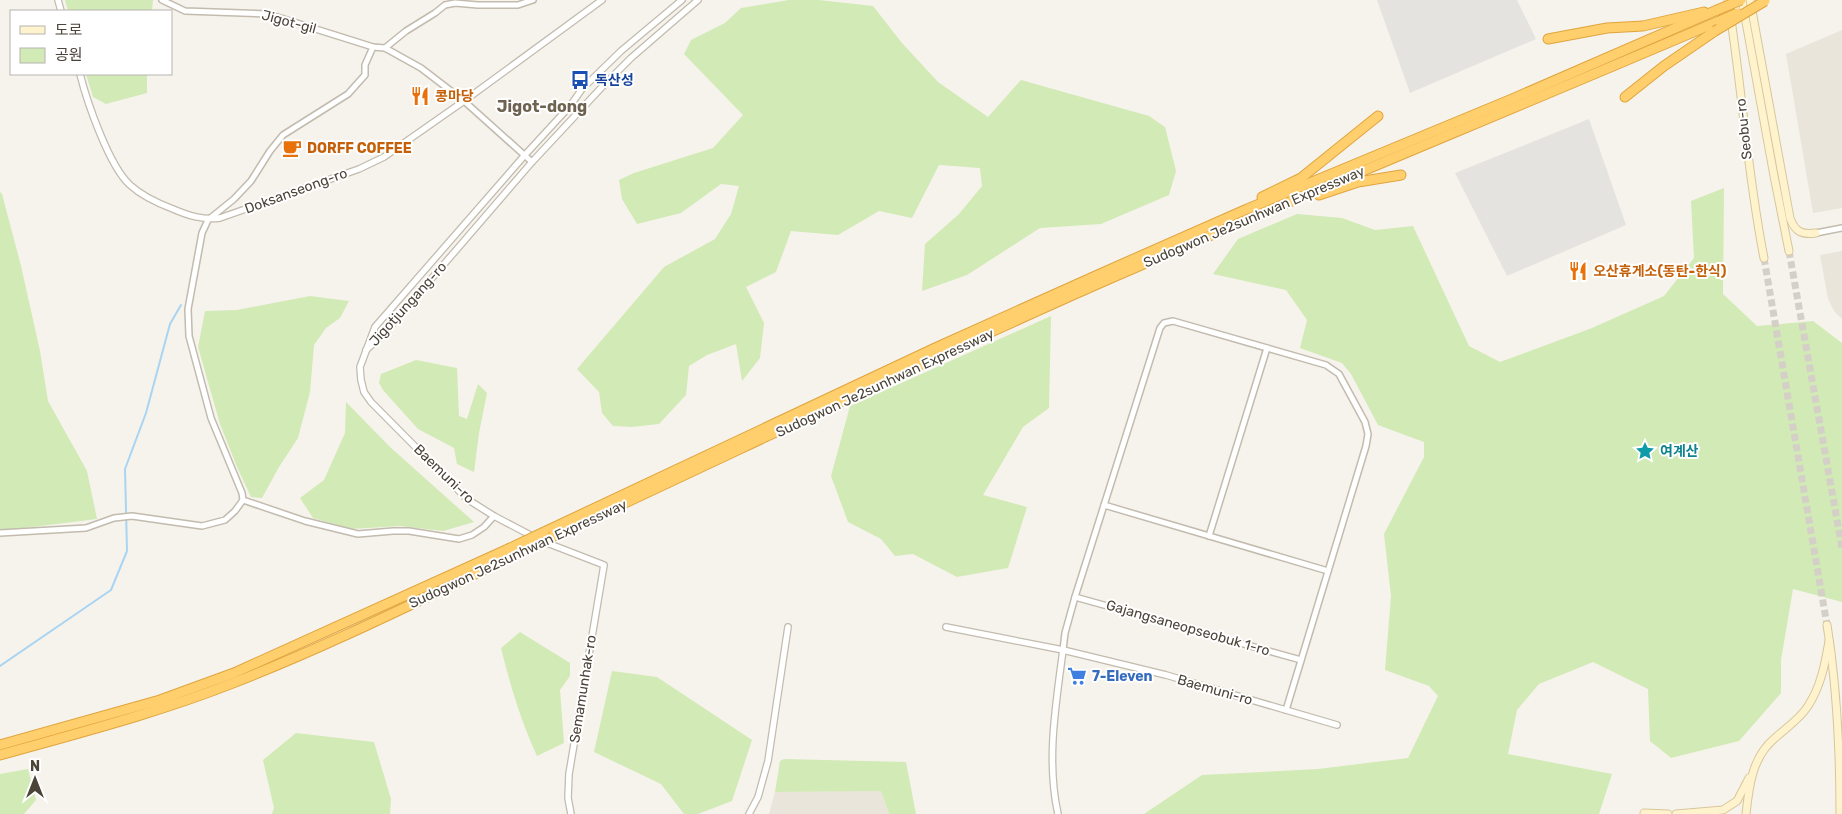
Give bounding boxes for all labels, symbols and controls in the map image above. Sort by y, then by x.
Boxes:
street label: Jigot-gil [260,7,318,37]
legend [10,10,172,75]
text: 도로 [55,21,83,39]
text: 공원 [55,46,83,64]
bus stop icon: 독산성 [569,69,591,91]
place label: 독산성 [595,72,634,89]
restaurant icon: 콩마당 [409,85,431,107]
place label: 콩마당 [435,88,474,105]
district label: Jigot-dong [497,97,587,116]
street label: Seobu-ro [1732,98,1756,160]
cafe icon: DORFF COFFEE [281,137,303,159]
place label: DORFF COFFEE [307,140,412,157]
street label: Sudogwon Je2sunhwan Expressway [1141,162,1367,271]
street label: Doksanseong-ro [242,165,350,217]
street label: Jigotjungang-ro [366,258,450,350]
restaurant icon: 오산휴게소(동탄-한식) [1567,260,1589,282]
place label: 오산휴게소(동탄-한식) [1593,263,1726,280]
street label: Sudogwon Je2sunhwan Expressway [773,325,997,441]
place icon: 여계산 [1634,440,1656,462]
street label: Baemuni-ro [410,441,478,507]
place label: 여계산 [1660,443,1699,460]
street label: Sudogwon Je2sunhwan Expressway [406,496,630,612]
street label: Gajangsaneopseobuk 1-ro [1104,596,1272,660]
street label: Semamunhak-ro [566,634,600,744]
supermarket icon: 7-Eleven [1066,665,1088,687]
place label: 7-Eleven [1092,668,1153,685]
street label: Baemuni-ro [1175,671,1255,709]
north arrow [10,754,60,804]
text: N [30,758,40,775]

